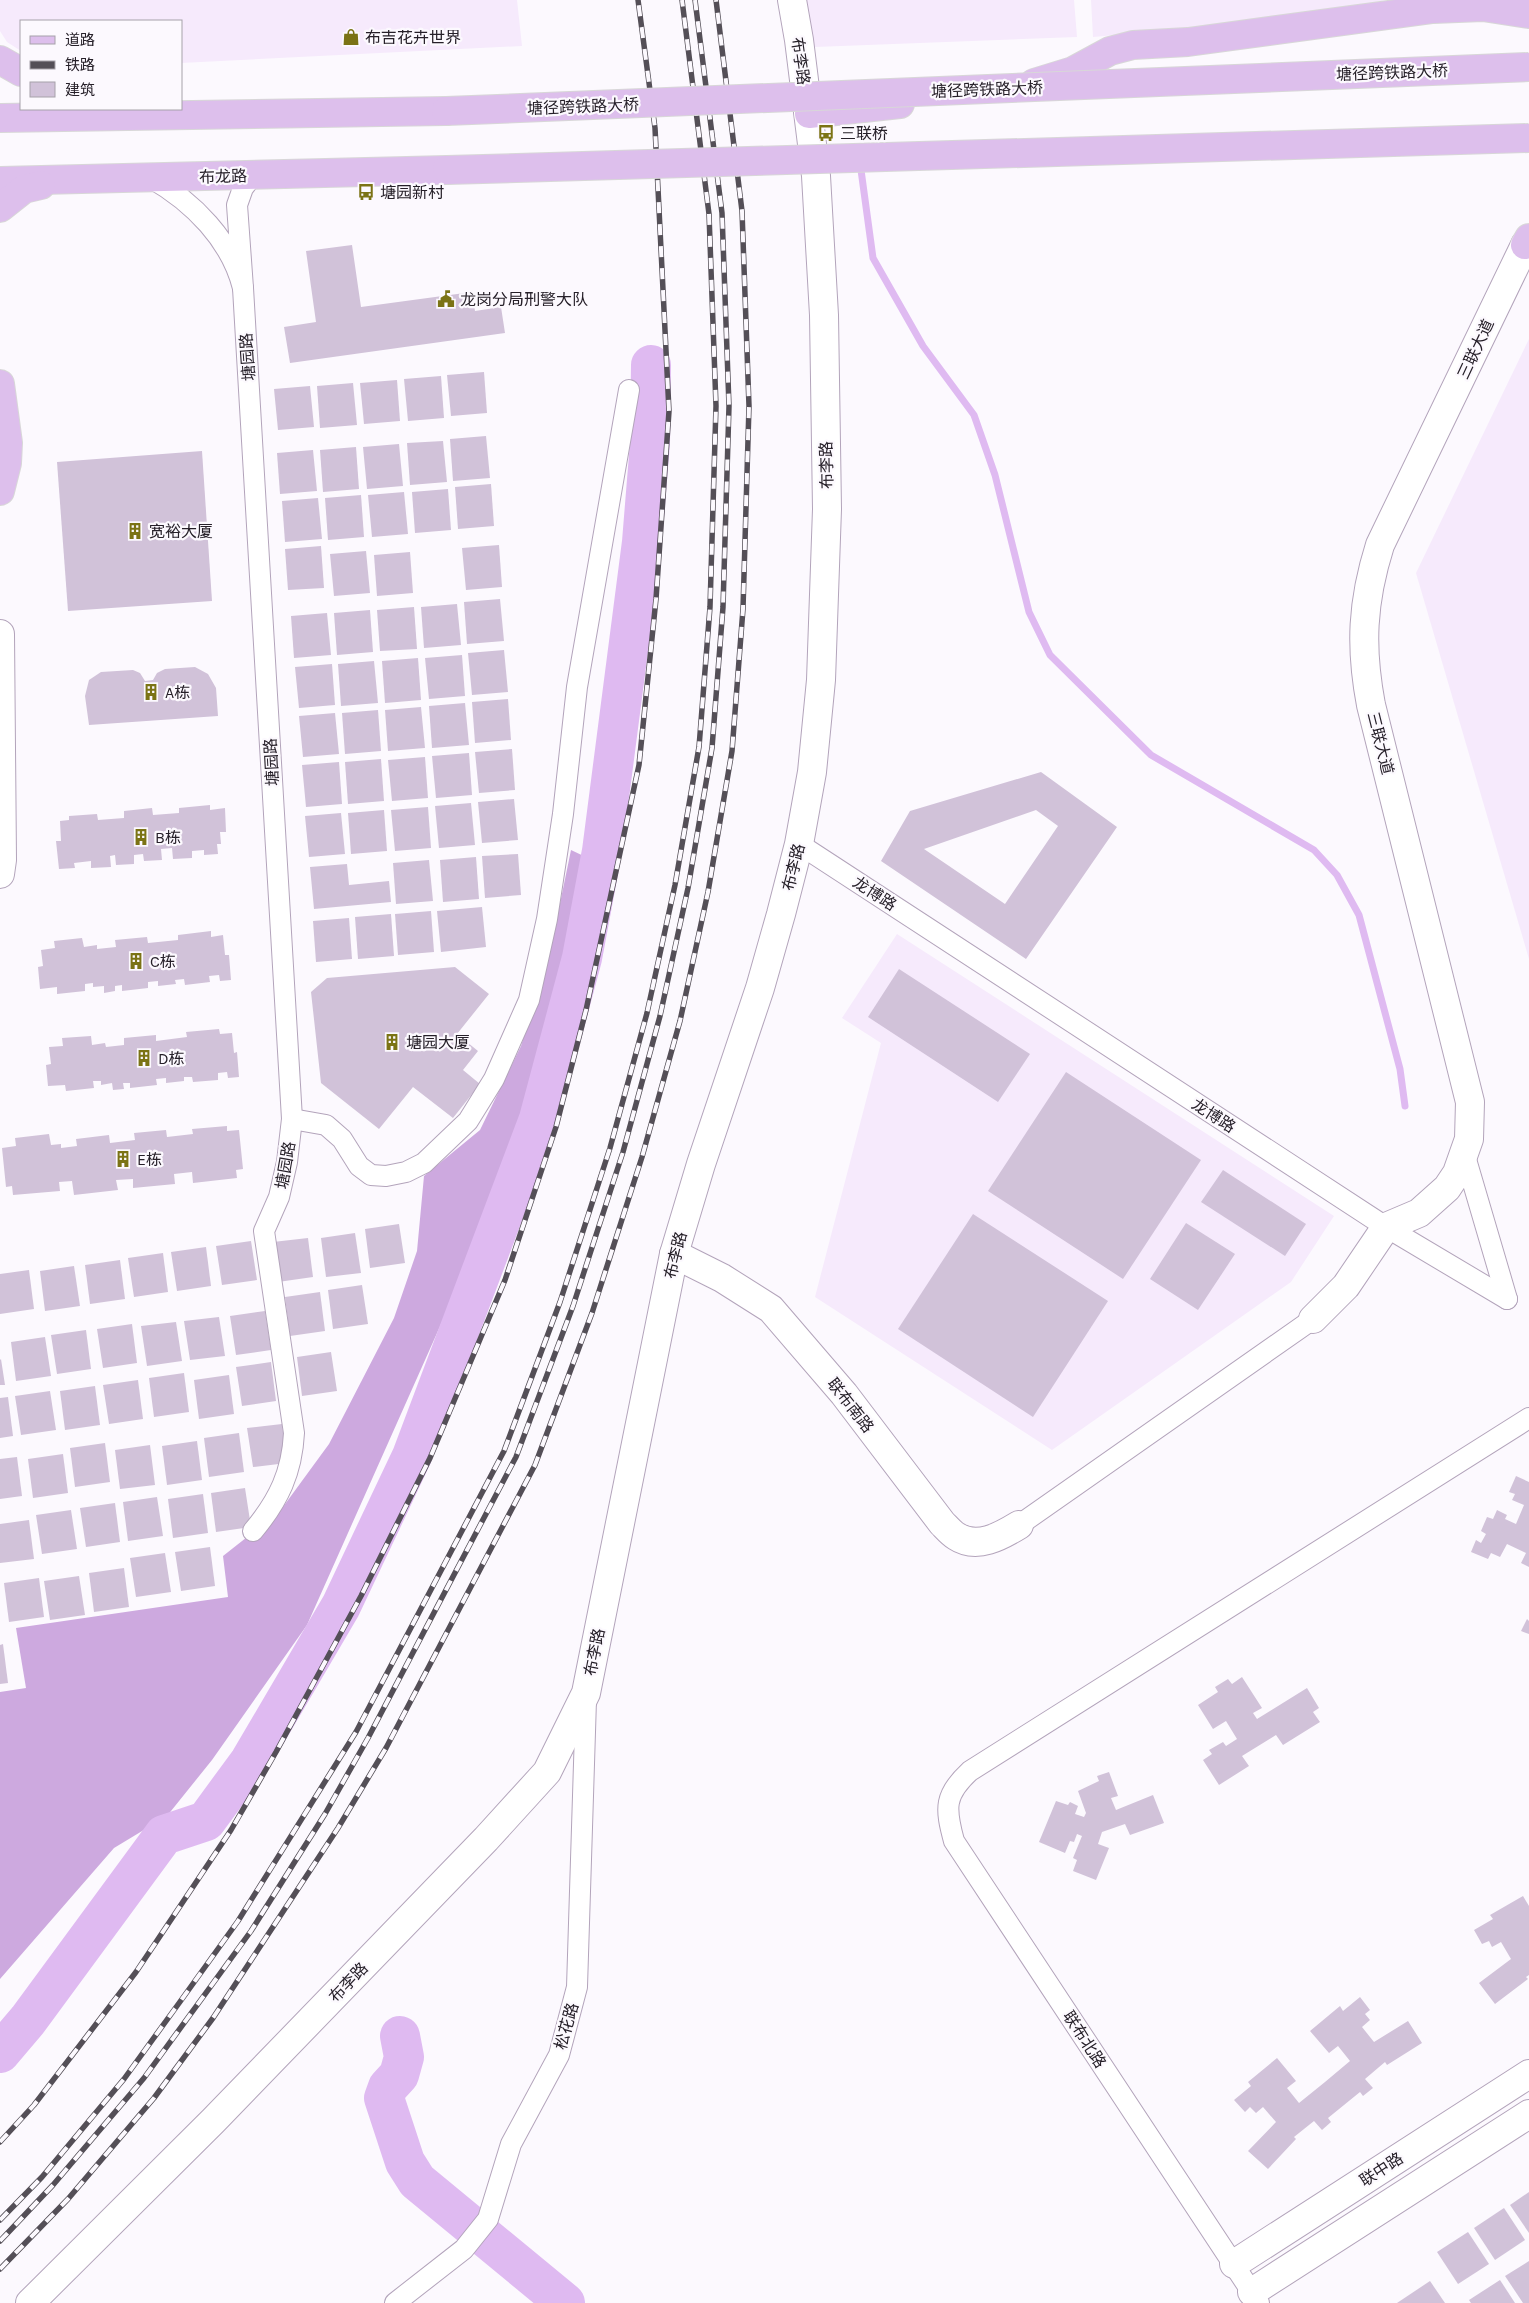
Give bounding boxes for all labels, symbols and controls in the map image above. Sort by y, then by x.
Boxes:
legend [20,20,182,110]
shop icon: 布吉花卉世界 [341,27,361,47]
place label: 布吉花卉世界 [365,28,461,47]
text: 道路 [65,31,95,49]
street label: 布李路 [788,36,813,86]
text: 铁路 [65,56,95,74]
street label: 塘径跨铁路大桥 [1336,61,1448,84]
street label: 塘径跨铁路大桥 [931,78,1043,101]
text: 建筑 [65,81,95,99]
street label: 塘径跨铁路大桥 [527,95,639,118]
bus stop icon: 三联桥 [816,123,836,143]
place label: 三联桥 [840,124,888,143]
street label: 布龙路 [199,166,247,187]
bus stop icon: 塘园新村 [356,182,376,202]
place label: 塘园新村 [380,183,444,202]
public building icon: 龙岗分局刑警大队 [436,289,456,309]
place label: 龙岗分局刑警大队 [460,290,588,309]
street label: 三联大道 [1453,316,1498,382]
street label: 塘园路 [236,332,259,382]
street label: 布李路 [817,441,836,489]
building icon: 宽裕大厦 [125,521,145,541]
place label: 宽裕大厦 [149,522,213,541]
building icon: A栋 [141,682,161,702]
place label: A栋 [165,683,190,702]
street label: 三联大道 [1364,710,1397,776]
street label: 塘园路 [261,738,282,786]
building icon: B栋 [131,827,151,847]
place label: B栋 [155,828,181,847]
street label: 布李路 [778,842,809,893]
street label: 龙博路 [849,872,900,914]
building icon: C栋 [126,951,146,971]
place label: C栋 [150,952,176,971]
building icon: 塘园大厦 [382,1032,402,1052]
place label: 塘园大厦 [406,1033,470,1052]
building icon: D栋 [134,1048,154,1068]
place label: D栋 [158,1049,185,1068]
street label: 龙博路 [1188,1094,1239,1136]
street label: 塘园路 [272,1140,299,1190]
building icon: E栋 [113,1149,133,1169]
place label: E栋 [137,1150,162,1169]
street label: 布李路 [660,1230,691,1281]
street label: 联布南路 [823,1374,878,1436]
street label: 布李路 [581,1627,608,1677]
street label: 布李路 [325,1958,372,2006]
street label: 松花路 [551,2000,582,2052]
street label: 联布北路 [1059,2007,1110,2071]
street label: 联中路 [1356,2148,1407,2190]

